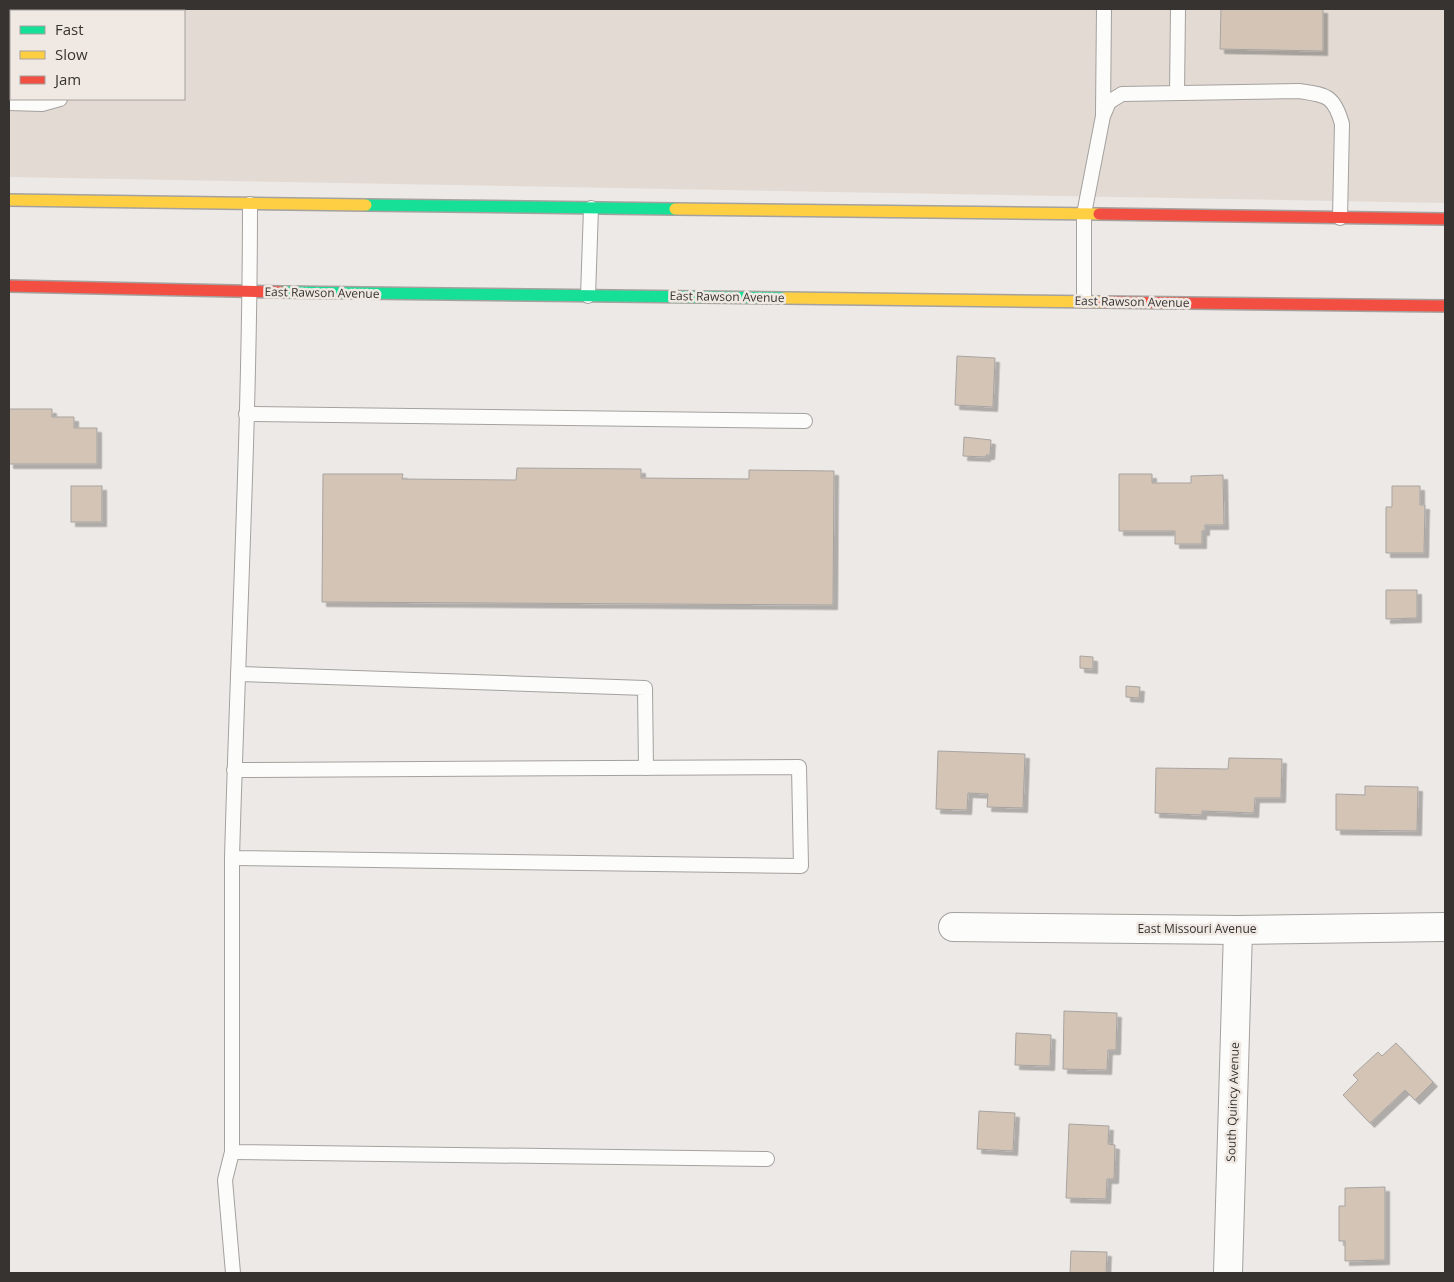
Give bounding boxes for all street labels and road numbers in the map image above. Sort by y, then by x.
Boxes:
street label: East Rawson Avenue [264,283,380,302]
street label: East Rawson Avenue [669,287,785,306]
street label: East Rawson Avenue [1074,292,1190,311]
street label: East Missouri Avenue [1137,920,1257,937]
street label: South Quincy Avenue [1222,1042,1243,1162]

